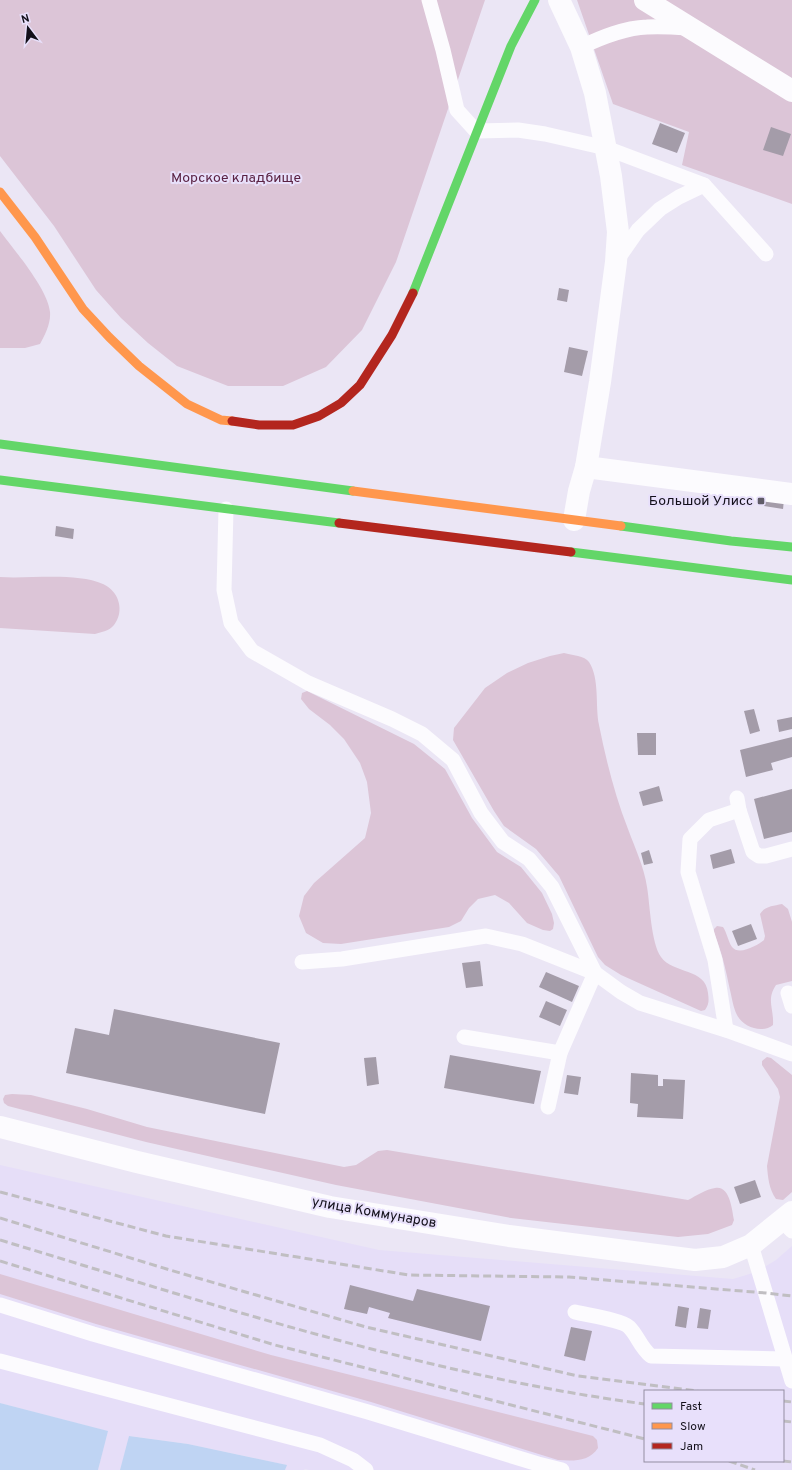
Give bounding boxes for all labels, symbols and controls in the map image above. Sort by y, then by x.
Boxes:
north arrow [8,8,48,48]
text: N [20,12,31,27]
park label: Морское кладбище [171,170,301,187]
place label: Большой Улисс [649,493,753,510]
marker: Большой Улисс [756,496,766,506]
street label: улица Коммунаров [310,1194,438,1232]
legend [644,1390,784,1462]
text: Fast [680,1399,702,1415]
text: Slow [680,1419,706,1435]
text: Jam [680,1439,703,1455]

